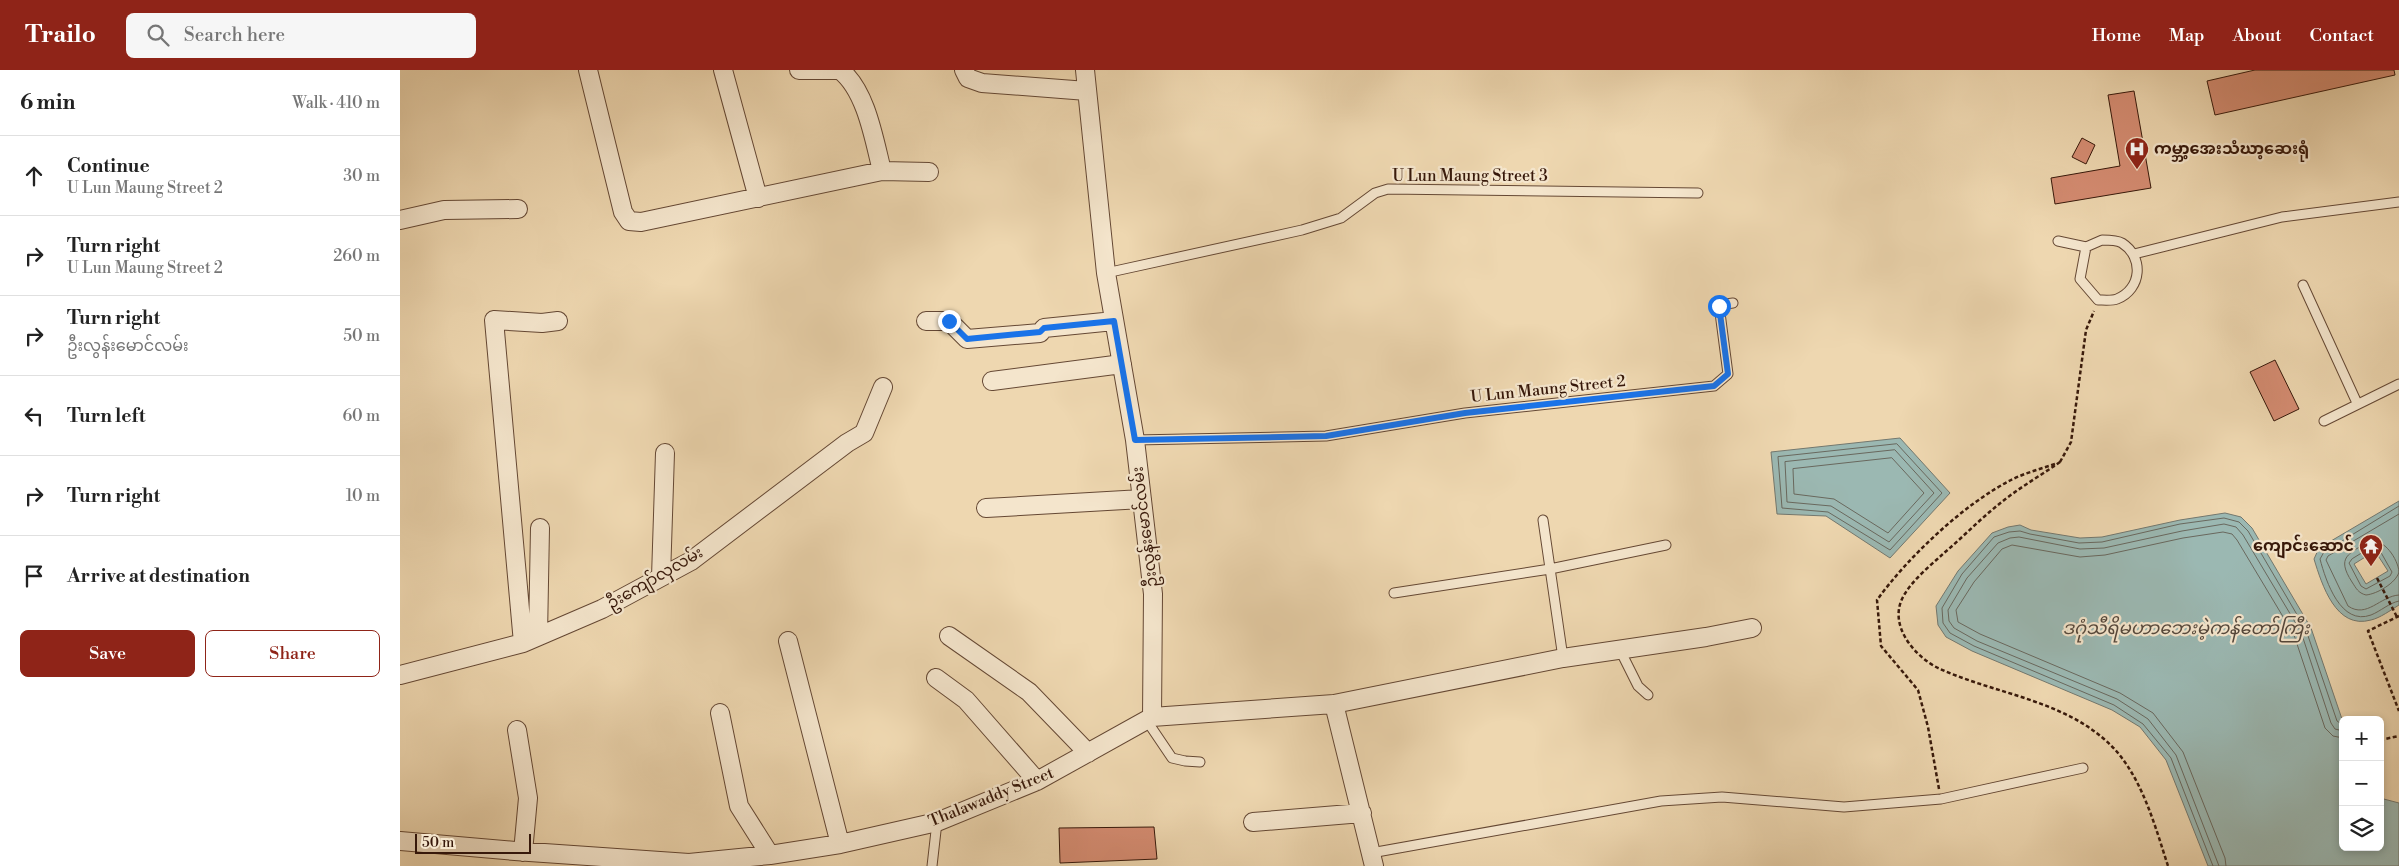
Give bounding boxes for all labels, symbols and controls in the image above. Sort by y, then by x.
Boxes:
search box [126,13,476,58]
text: Trailo [25,20,96,50]
icon: search [144,21,172,49]
text: Search here [184,23,285,47]
text: Home [2092,24,2141,47]
text: Map [2169,24,2205,47]
text: About [2233,24,2282,47]
text: Contact [2310,24,2374,47]
text: 6 min [20,90,75,116]
text: Walk · 410 m [292,93,380,113]
hospital icon: ကမ္ဘာ့အေးသံဃာ့ဆေးရုံ [2124,136,2150,170]
place label: ကမ္ဘာ့အေးသံဃာ့ဆေးရုံ [2154,139,2309,162]
text: Continue [67,154,150,178]
icon: ahead [20,162,48,190]
text: 30 m [343,166,380,186]
street label: U Lun Maung Street 3 [1392,166,1548,186]
text: U Lun Maung Street 2 [67,178,223,198]
text: Turn right [67,234,160,258]
icon: right [20,242,48,270]
text: 260 m [333,246,380,266]
text: U Lun Maung Street 2 [67,258,223,278]
route start [1708,295,1731,318]
text: Turn right [67,306,160,330]
route end [938,310,961,333]
icon: right [20,322,48,350]
text: 50 m [343,326,380,346]
text: ဦးလွန်းမောင်လမ်း [67,336,189,356]
street label: U Lun Maung Street 2 [1469,371,1627,407]
icon: left [20,402,48,430]
text: Turn left [67,404,146,428]
text: 60 m [342,406,380,426]
street label: ဦးလွန်းမောင်လမ်း [1126,465,1165,589]
icon: right [20,482,48,510]
text: Turn right [67,484,160,508]
text: 10 m [346,486,380,506]
temple icon: ကျောင်းဆောင် [2358,533,2384,567]
place label: ကျောင်းဆောင် [2253,534,2354,559]
street label: ဦးကျော်လှလမ်း [602,541,709,617]
icon: arrive [20,562,48,590]
text: Arrive at destination [67,564,250,588]
water label: ဒဂုံသီရိမဟာဘေးမဲ့ကန်တော်ကြီး [2062,615,2311,643]
button: Save [20,630,195,677]
button: Share [205,630,380,677]
map controls [2339,716,2384,851]
button: + [2339,716,2384,761]
button: − [2339,761,2384,806]
street label: Thalawaddy Street [925,763,1057,831]
button: layers [2339,806,2384,851]
scale bar [415,831,531,854]
text: 50 m [422,834,454,852]

